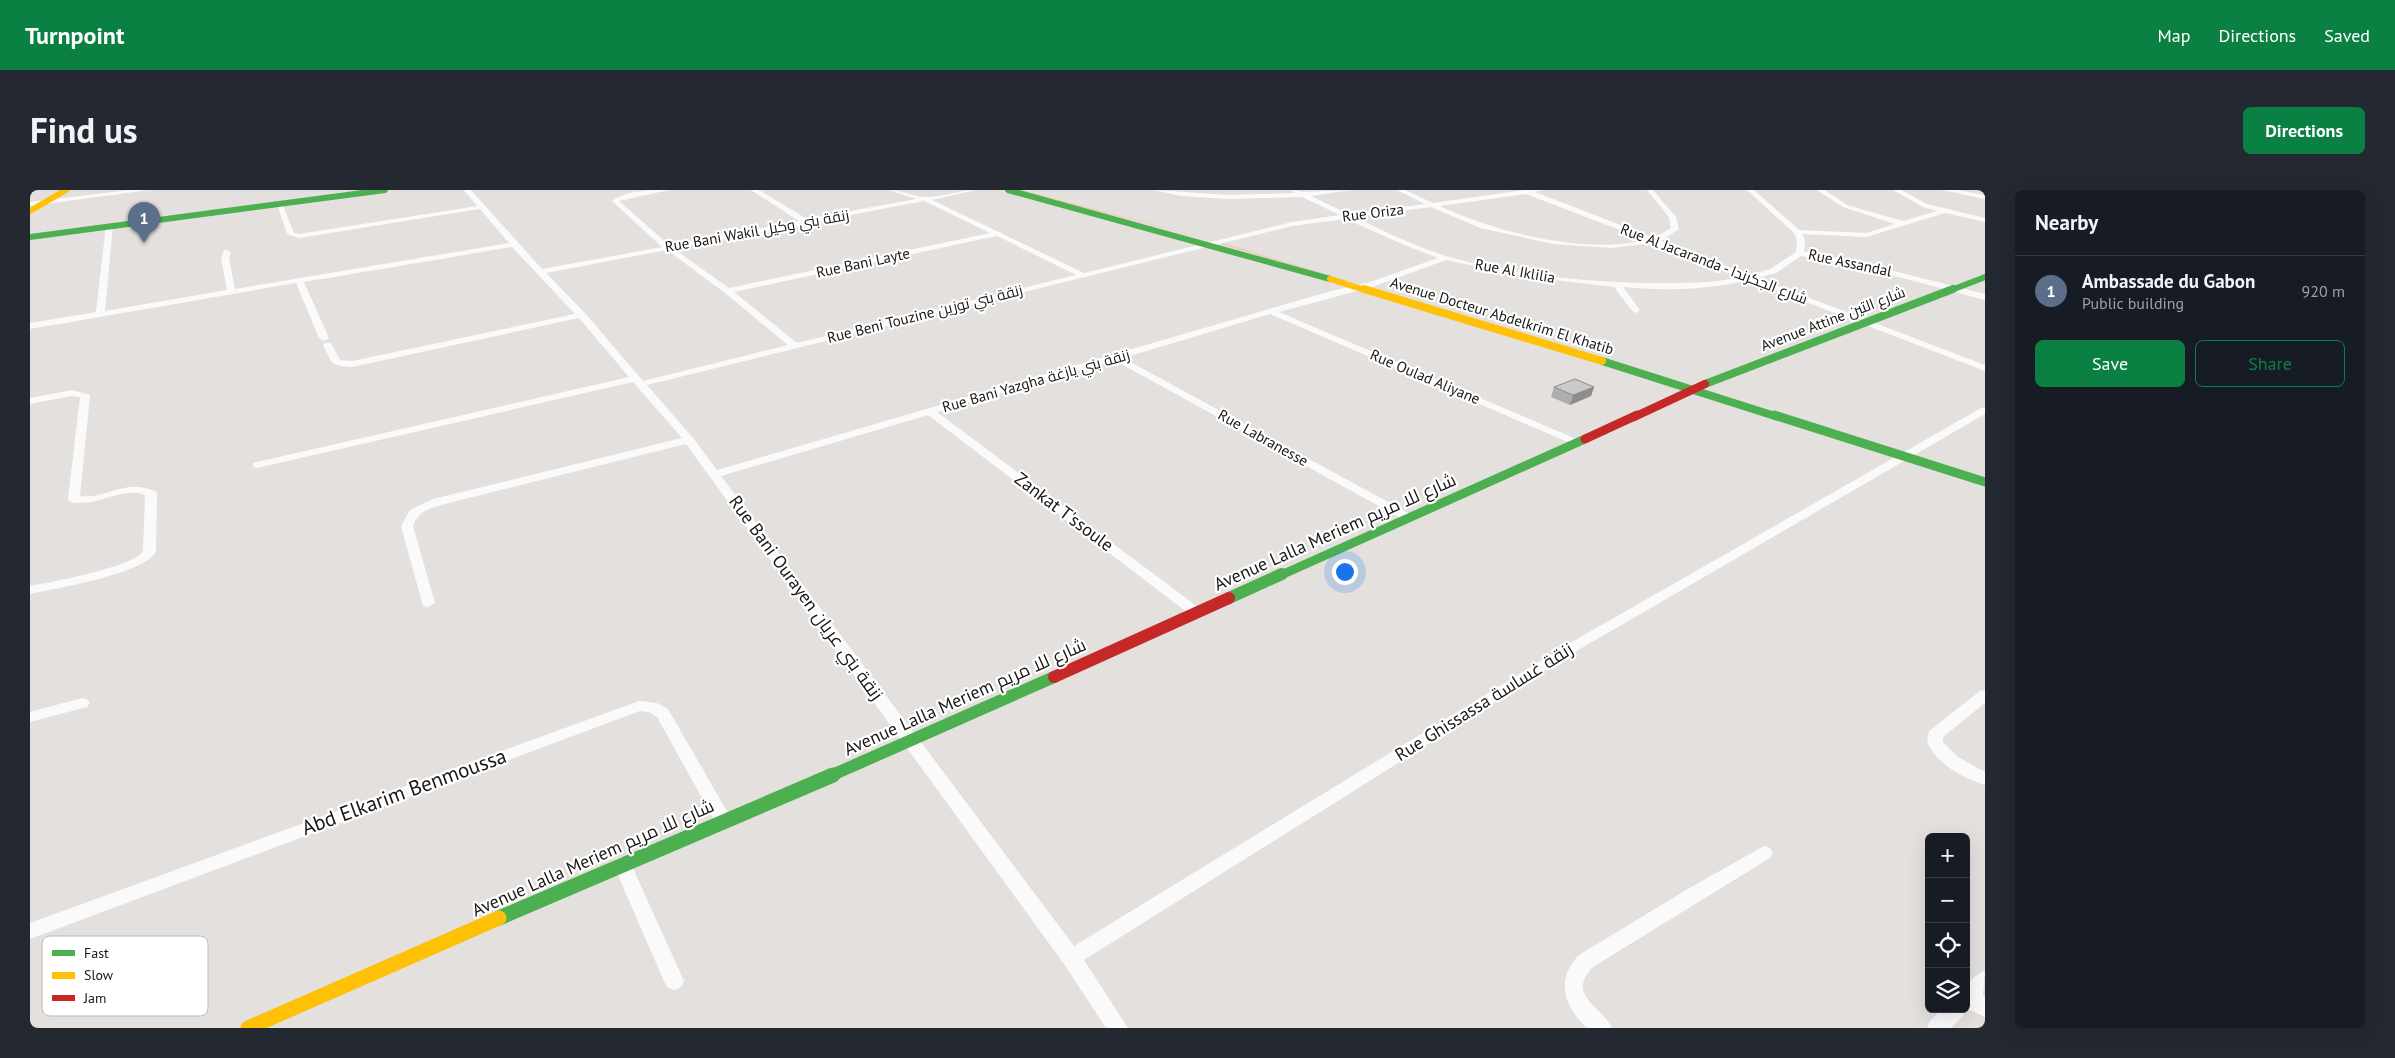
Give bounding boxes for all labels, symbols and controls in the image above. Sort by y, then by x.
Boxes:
text: Turnpoint [25,20,124,51]
text: Map [2158,24,2190,47]
text: Directions [2218,24,2296,47]
text: Saved [2324,24,2370,47]
text: Find us [30,107,138,153]
button: Directions [2243,107,2365,154]
street label: Rue Oriza [1341,199,1405,226]
pin: 1 [128,202,160,243]
street label: Rue Bani Wakil زنقة بني وكيل [663,205,851,259]
text: Nearby [2035,209,2098,236]
street label: Rue Al Jacaranda - شارع الجكرندا [1617,219,1811,310]
street label: Rue Bani Layte [814,243,912,282]
street label: Rue Assandal [1807,244,1894,281]
street label: Rue Al Iklilia [1474,254,1557,287]
text: Ambassade du Gabon [2082,269,2255,293]
street label: Avenue Docteur Abdelkrim El Khatib [1388,272,1616,359]
street label: Rue Beni Touzine زنقة بني توزين [825,280,1025,350]
text: 1 [2046,281,2056,301]
text: 920 m [2302,281,2345,301]
street label: Avenue Attine شارع التين [1758,282,1909,357]
text: Public building [2082,293,2184,313]
button: Save [2035,340,2185,387]
button: Share [2195,340,2345,387]
street label: Rue Bani Yazgha زنقة بني يازغة [940,345,1133,419]
street label: Rue Oulad Aliyane [1367,345,1483,408]
street label: Rue Labranesse [1215,405,1312,470]
street label: Zankat T'ssoule [1010,467,1118,556]
street label: Avenue Lalla Meriem شارع للا مريم [1210,468,1460,596]
street label: Rue Bani Ourayen زنقة بني عريان [722,491,888,706]
your location [1332,559,1358,585]
street label: Avenue Lalla Meriem شارع للا مريم [840,633,1090,761]
street label: Rue Ghissassa زنقة غساسة [1390,637,1577,766]
street label: Abd Elkarim Benmoussa [298,742,510,841]
street label: Avenue Lalla Meriem شارع للا مريم [468,794,718,922]
map controls [1925,833,1970,1013]
button: + [1925,833,1970,878]
button: − [1925,878,1970,923]
button: locate [1925,923,1970,968]
legend [42,936,208,1016]
text: Fast [84,944,109,962]
text: Slow [84,966,114,984]
button: layers [1925,968,1970,1013]
text: Jam [83,989,106,1007]

